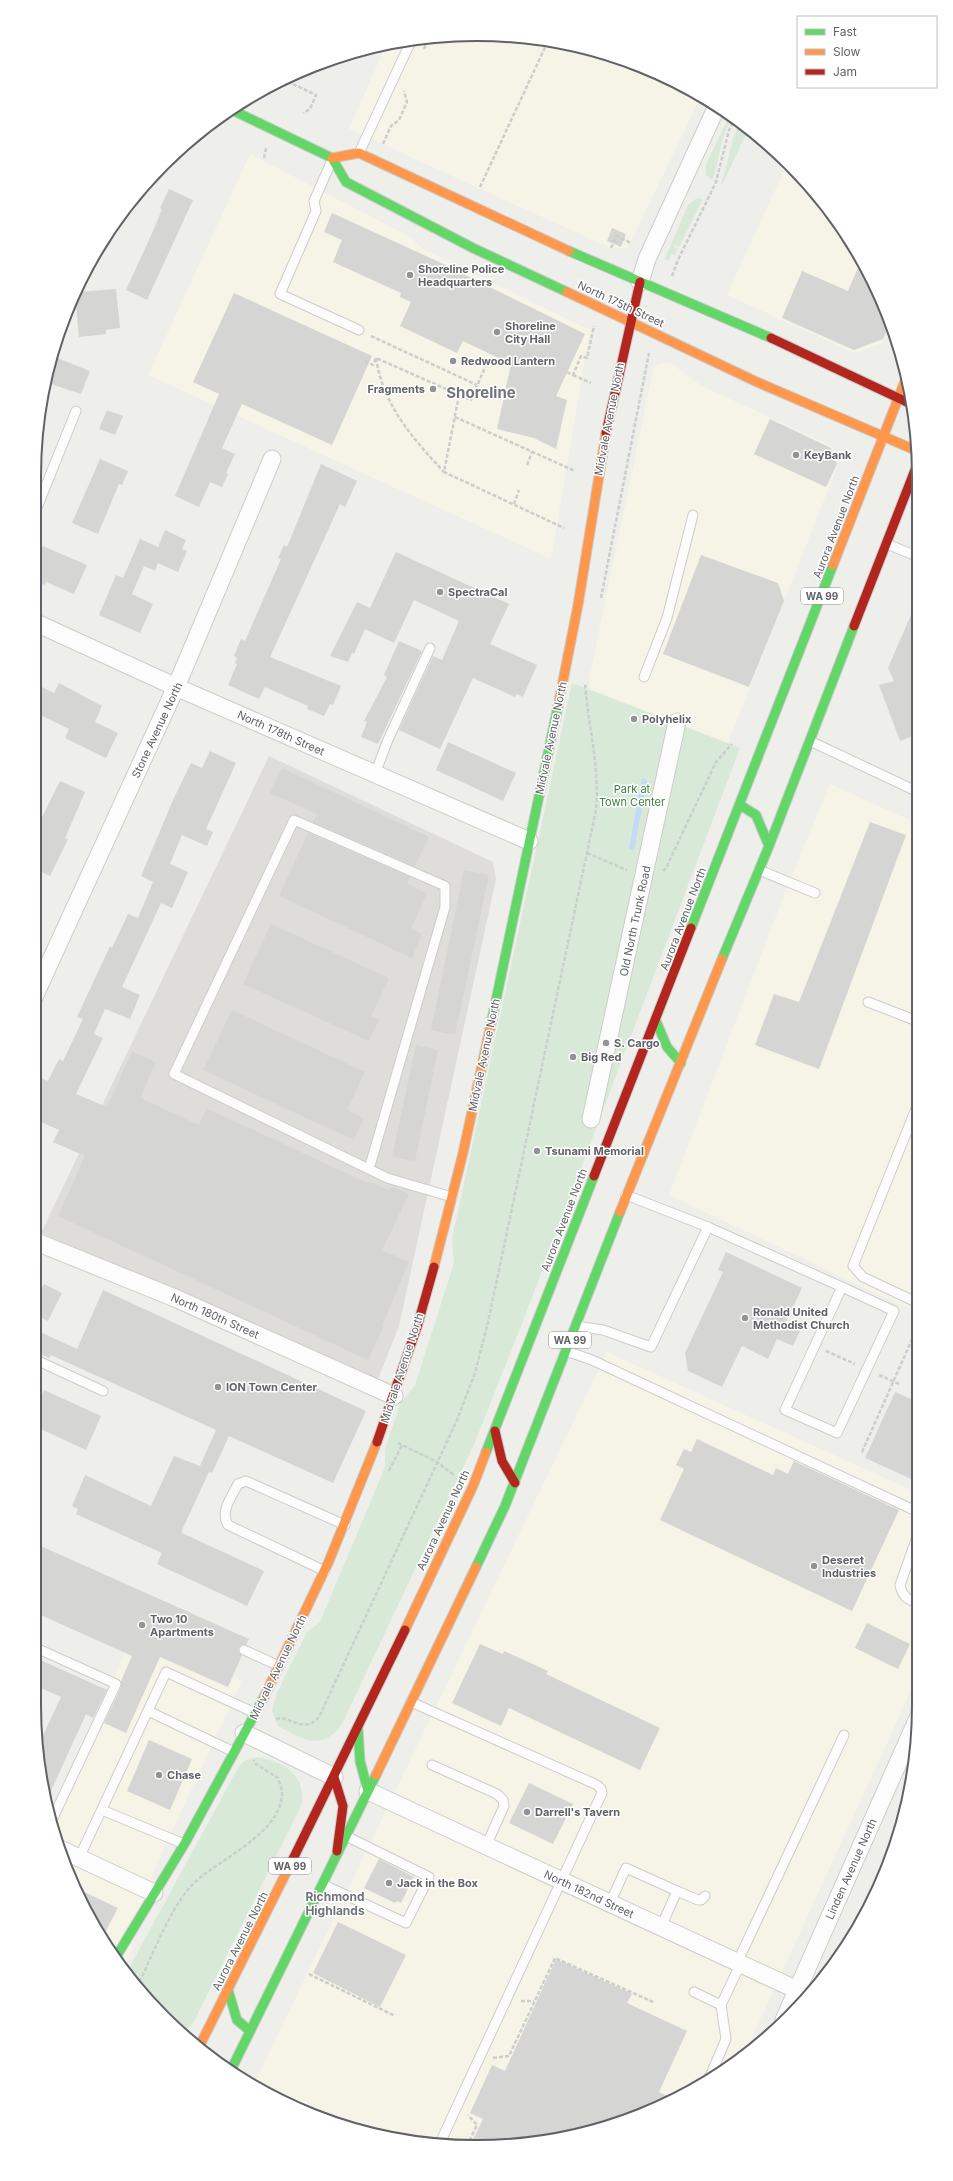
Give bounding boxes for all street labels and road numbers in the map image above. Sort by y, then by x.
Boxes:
street label: North 175th Street [575,278,667,330]
street label: Midvale Avenue North [591,361,627,477]
street label: Aurora Avenue North [810,474,862,580]
road number: WA 99 [801,588,843,604]
street label: Stone Avenue North [129,680,185,780]
street label: Midvale Avenue North [532,680,570,796]
street label: North 178th Street [235,707,327,759]
street label: Old North Trunk Road [616,864,654,978]
street label: Aurora Avenue North [657,866,709,972]
street label: Midvale Avenue North [465,997,503,1113]
street label: Aurora Avenue North [538,1167,590,1273]
street label: North 180th Street [169,1290,262,1342]
street label: Midvale Avenue North [378,1311,426,1425]
road number: WA 99 [549,1332,591,1348]
street label: Aurora Avenue North [414,1468,472,1572]
street label: Midvale Avenue North [247,1612,309,1722]
street label: Linden Avenue North [822,1816,880,1922]
road number: WA 99 [269,1858,311,1874]
street label: North 182nd Street [542,1867,637,1921]
street label: Aurora Avenue North [209,1889,271,1993]

